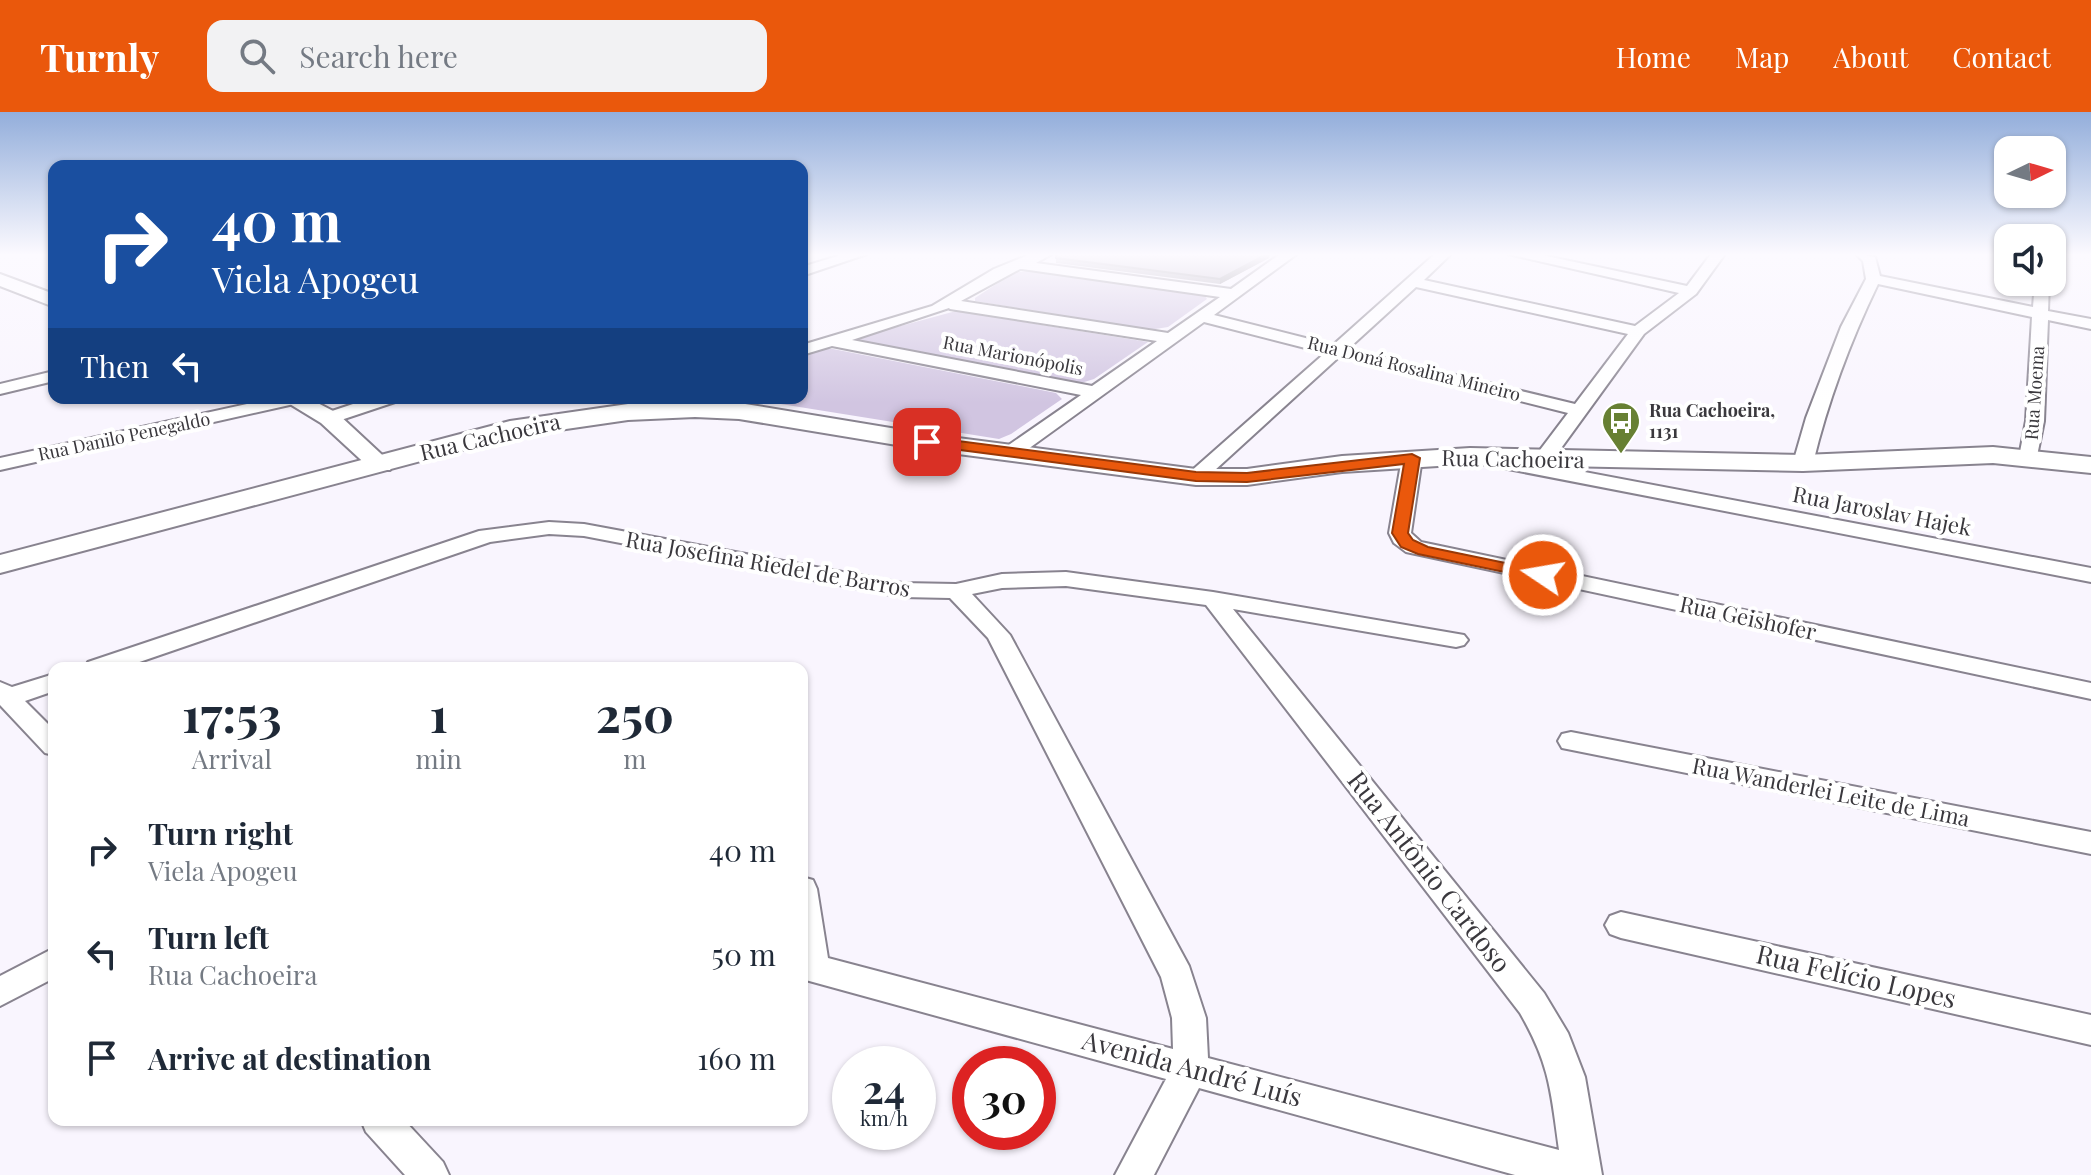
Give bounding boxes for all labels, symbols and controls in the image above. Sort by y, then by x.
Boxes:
search box [207,20,767,92]
text: Turnly [40,31,159,82]
icon: search [235,34,279,78]
text: Search here [299,36,458,76]
text: Home [1616,38,1691,75]
text: Map [1735,38,1789,75]
text: About [1833,38,1908,75]
text: Contact [1952,38,2051,75]
north arrow [1994,136,2066,208]
map controls [1994,136,2066,296]
text: 40 m [212,182,341,257]
icon: right [80,192,184,296]
button: sound [1994,224,2066,296]
text: Viela Apogeu [212,254,419,302]
street label: Rua Marionópolis [941,330,1085,380]
street label: Rua Doná Rosalina Mineiro [1305,330,1523,406]
icon: left [165,344,209,388]
street label: Rua Moema [2019,345,2049,441]
text: Then [80,346,149,386]
place label: Rua Cachoeira, 1131 [1649,398,1775,443]
bus stop icon: Rua Cachoeira, 1131 [1600,400,1642,455]
street label: Rua Cachoeira [417,405,563,467]
street label: Rua Danilo Penegaldo [35,406,212,466]
pin [893,408,961,476]
icon: arrive [905,420,949,464]
street label: Rua Cachoeira [1441,442,1585,474]
street label: Rua Jaroslav Hajek [1790,478,1974,542]
street label: Rua Josefina Riedel de Barros [623,523,913,603]
position arrow [1501,533,1585,617]
street label: Rua Geishofer [1677,588,1819,646]
text: 17:53 [182,681,282,745]
text: 1 [430,681,448,745]
text: 250 [596,681,674,745]
text: Arrival [192,741,272,776]
text: min [416,741,462,776]
text: m [623,741,646,776]
street label: Rua Wanderlei Leite de Lima [1690,749,1972,833]
street label: Rua Antônio Cardoso [1341,763,1520,979]
text: Turn right [148,813,293,853]
icon: right [80,828,124,872]
text: 40 m [709,830,776,870]
text: Viela Apogeu [148,853,298,888]
text: Turn left [148,917,269,957]
icon: left [80,932,124,976]
text: 50 m [711,934,776,974]
street label: Rua Felício Lopes [1753,936,1960,1016]
text: Rua Cachoeira [148,957,317,992]
street label: Avenida André Luís [1078,1021,1306,1114]
icon: arrive [80,1036,124,1080]
text: Arrive at destination [148,1038,431,1078]
text: 160 m [697,1038,776,1078]
speed limit sign: 30 [952,1046,1056,1150]
text: 24 [863,1061,905,1114]
text: km/h [860,1104,908,1131]

